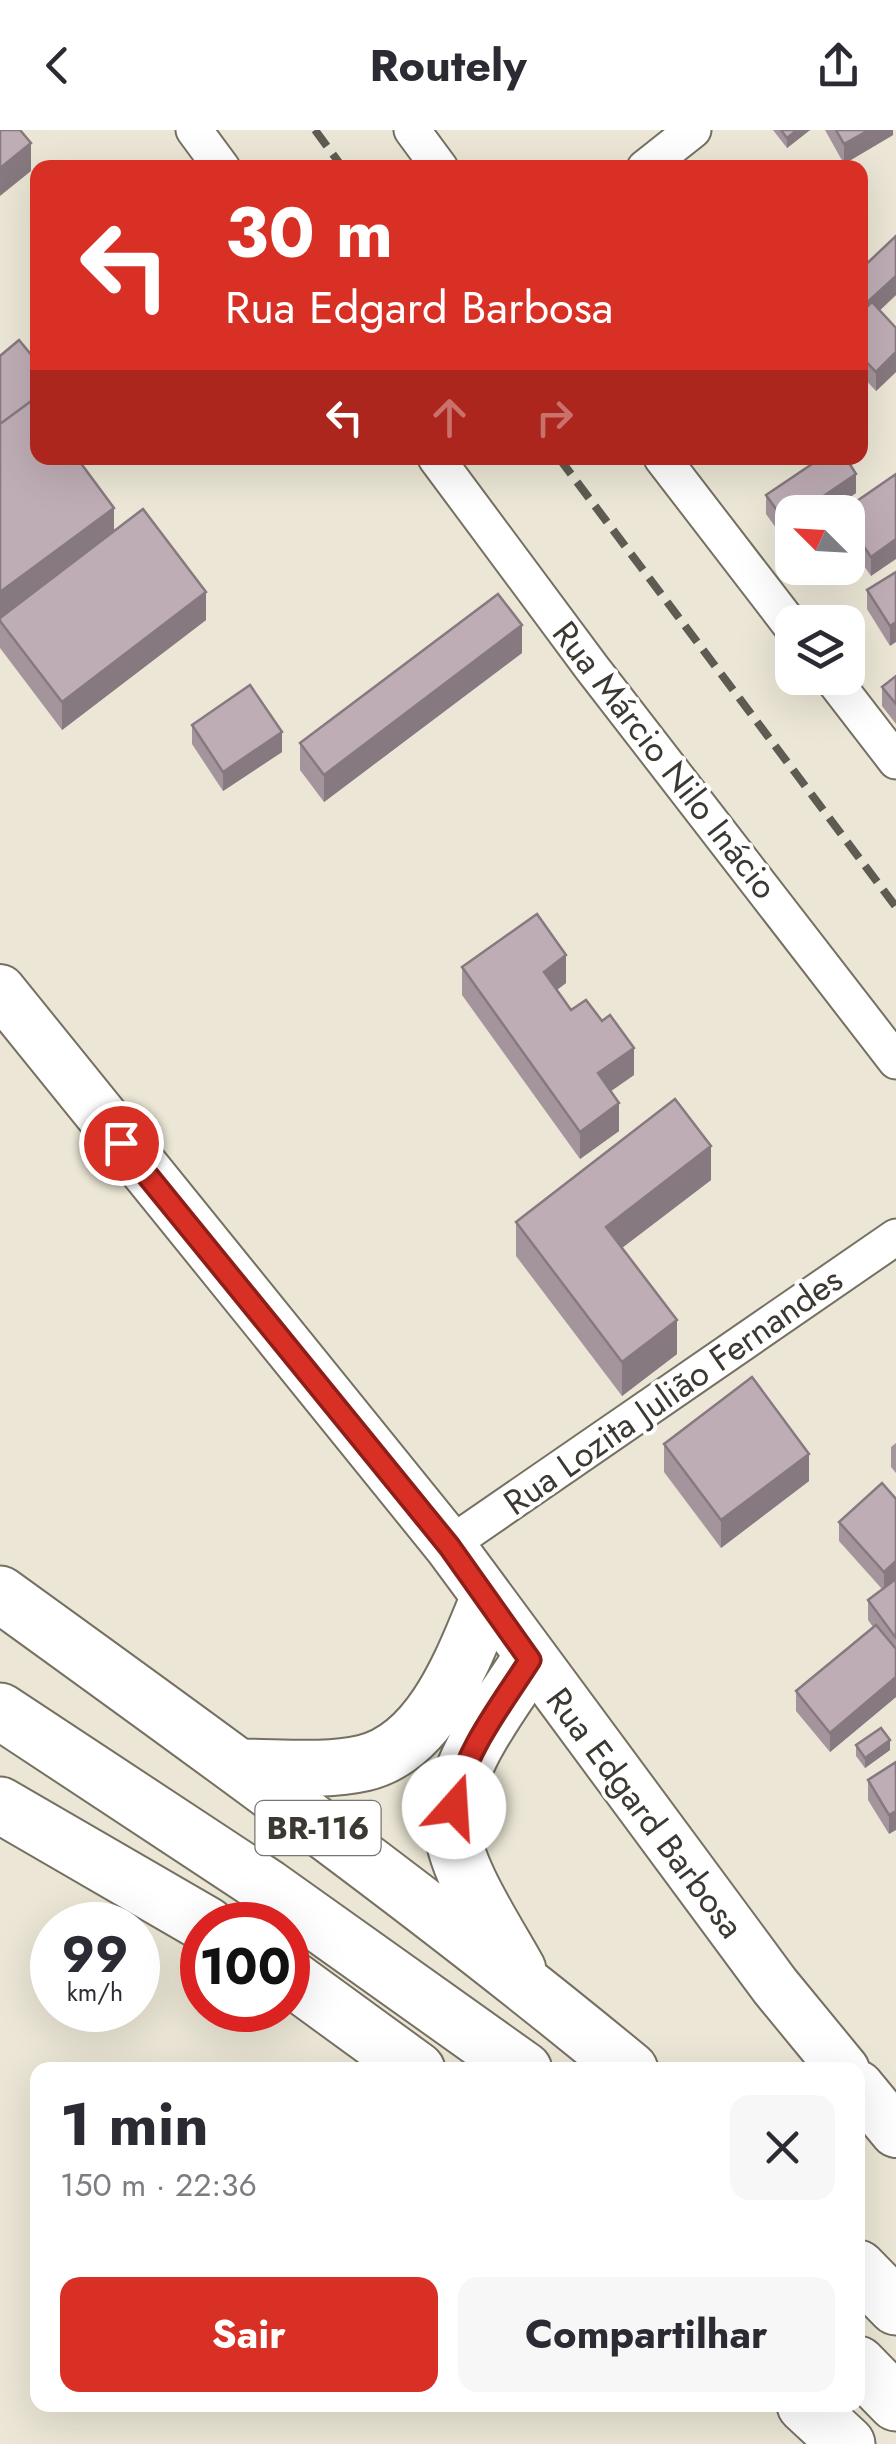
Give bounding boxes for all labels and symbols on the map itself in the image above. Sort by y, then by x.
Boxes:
north arrow [775,495,865,585]
street label: Rua Márcio Nilo Inácio [541,611,789,909]
pin [79,1101,164,1186]
street label: Rua Lozita Julião Fernandes [493,1255,853,1527]
street label: Rua Edgard Barbosa [534,1677,756,1949]
position arrow [402,1755,506,1859]
road number: BR-116 [256,1801,380,1855]
speed limit sign: 100 [180,1902,310,2032]

